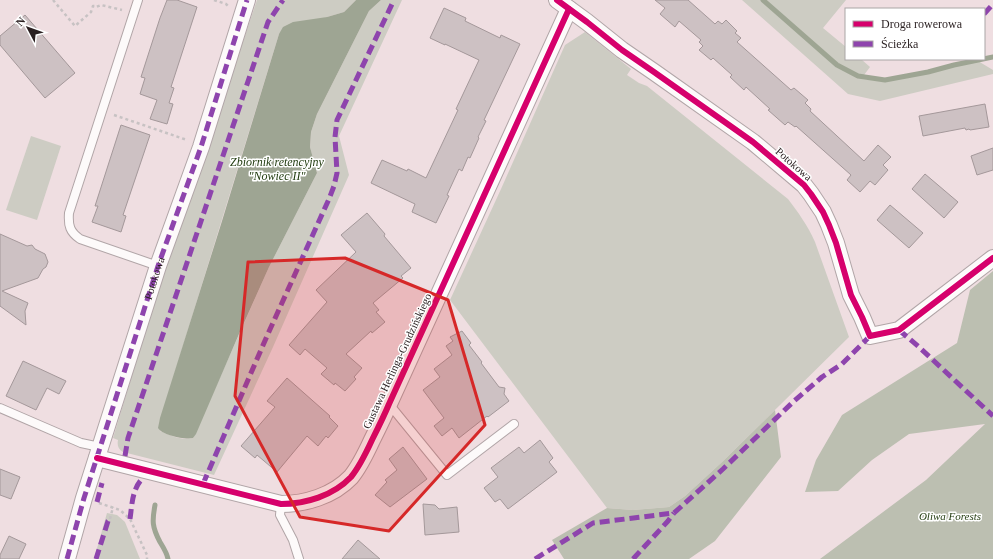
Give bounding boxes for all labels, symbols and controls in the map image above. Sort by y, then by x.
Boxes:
north arrow [8,8,48,48]
legend [845,8,985,60]
text: N [13,14,28,28]
text: Droga rowerowa [881,17,963,31]
text: Ścieżka [881,37,919,51]
street label: Potokowa [773,145,815,183]
water label: Zbiornik retencyjny "Nowiec II" [230,155,325,183]
street label: Potokowa [142,255,167,301]
street label: Gustawa Herlinga-Grudzińskiego [360,291,434,431]
park label: Oliwa Forests [919,510,981,522]

